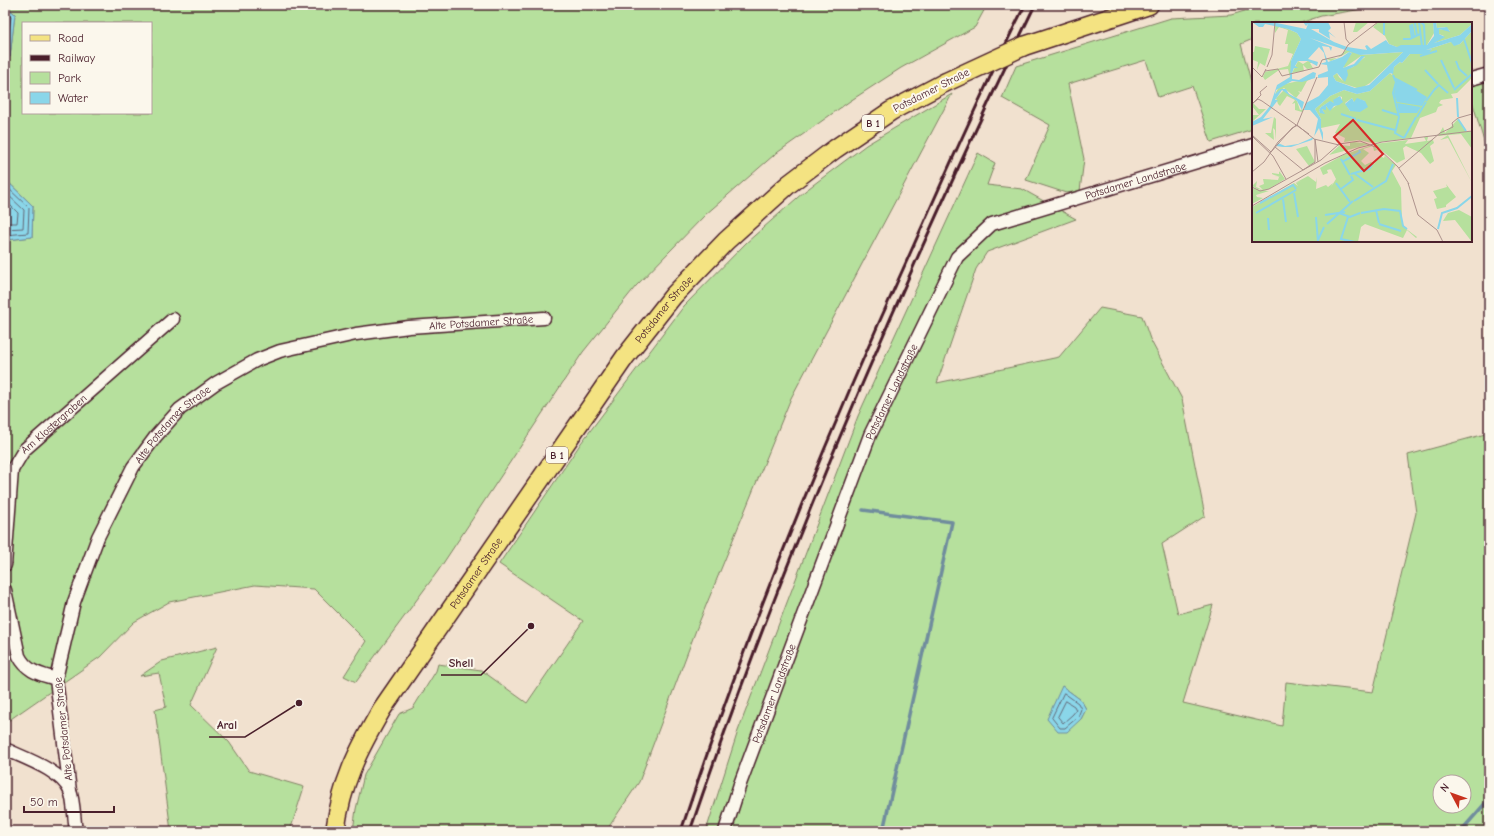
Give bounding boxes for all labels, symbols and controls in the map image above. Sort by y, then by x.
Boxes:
legend [22,22,152,114]
inset map [1252,22,1472,242]
text: Road [58,31,84,45]
text: Railway [58,51,96,65]
street label: Potsdamer Straße [891,65,972,115]
text: Park [58,71,81,85]
text: Water [58,91,88,105]
road number: B 1 [862,115,884,131]
street label: Potsdamer Landstraße [1083,159,1188,202]
street label: Potsdamer Straße [632,273,696,346]
street label: Alte Potsdamer Straße [429,313,534,333]
street label: Potsdamer Landstraße [863,341,921,442]
street label: Alte Potsdamer Straße [132,383,214,466]
street label: Am Klostergraben [18,392,90,457]
road number: B 1 [546,447,568,463]
street label: Potsdamer Straße [447,535,506,611]
street label: Potsdamer Landstraße [750,642,799,745]
callout: Shell [441,651,481,675]
text: Shell [449,656,473,670]
street label: Alte Potsdamer Straße [52,676,75,782]
callout: Aral [209,713,245,737]
text: Aral [217,718,237,732]
north arrow [1432,774,1472,814]
text: N [1438,781,1452,795]
scale bar [24,788,114,814]
text: 50 m [30,795,58,809]

